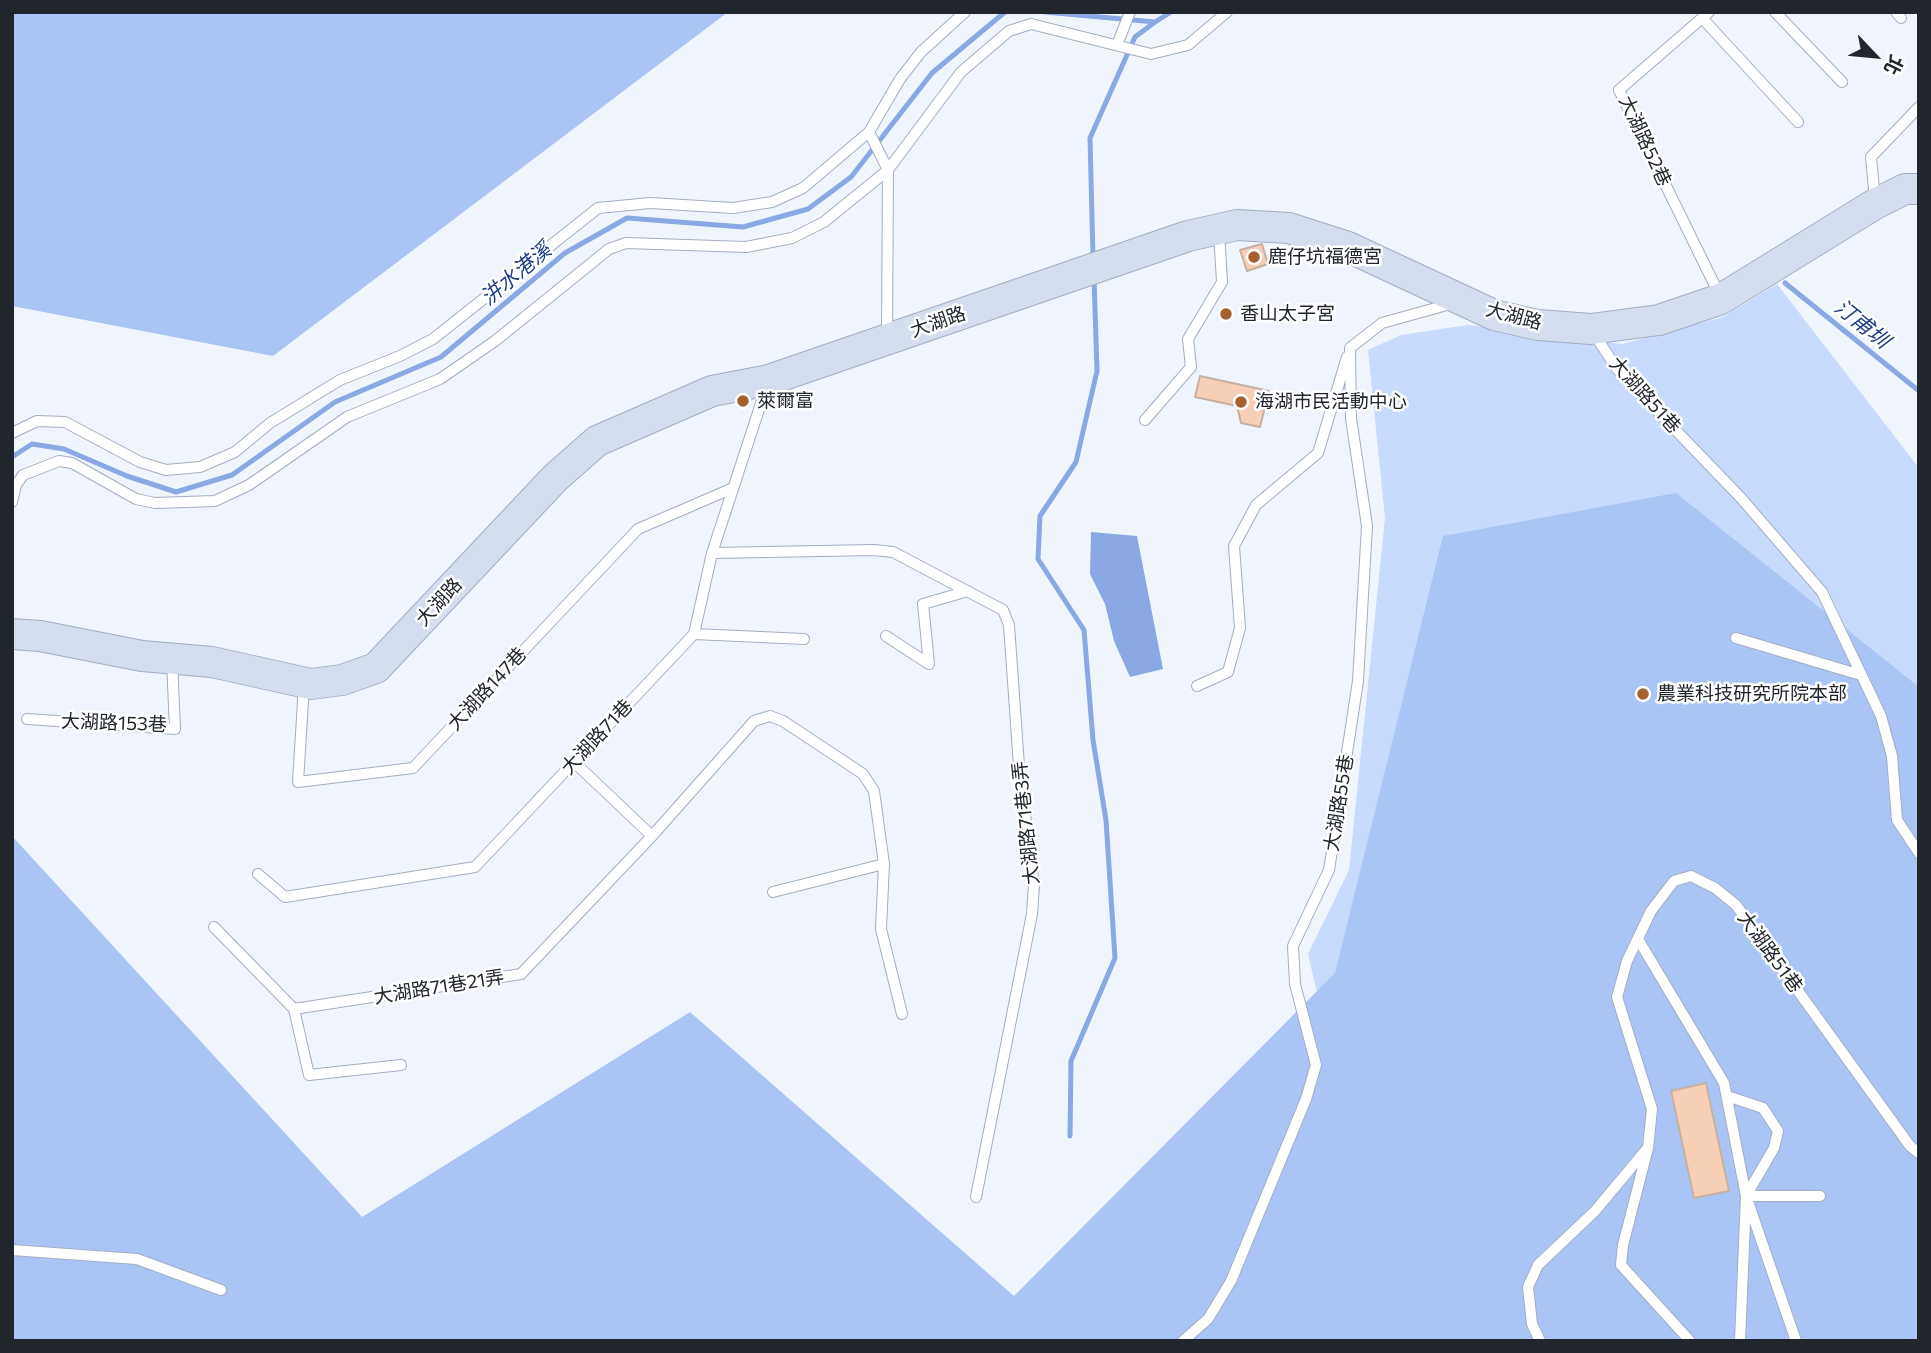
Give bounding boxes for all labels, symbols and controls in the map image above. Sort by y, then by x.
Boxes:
north arrow [1840,21,1910,91]
text: 北 [1880,52,1909,79]
street label: 大湖路52巷 [1614,92,1676,190]
water label: 汫水港溪 [476,237,556,311]
place label: 鹿仔坑福德宮 [1268,246,1382,268]
marker: 鹿仔坑福德宮 [1246,249,1262,265]
water label: 汀甫圳 [1830,294,1894,354]
street label: 大湖路 [1484,298,1544,334]
street label: 大湖路 [907,302,969,342]
place label: 香山太子宮 [1240,303,1335,325]
marker: 香山太子宮 [1218,306,1234,322]
street label: 大湖路51巷 [1605,352,1685,438]
place label: 萊爾富 [757,390,814,412]
place label: 海湖市民活動中心 [1255,391,1407,413]
marker: 萊爾富 [735,393,751,409]
marker: 海湖市民活動中心 [1233,394,1249,410]
street label: 大湖路 [411,573,467,631]
street label: 大湖路147巷 [443,643,531,735]
place label: 農業科技研究所院本部 [1657,683,1847,705]
marker: 農業科技研究所院本部 [1635,686,1651,702]
street label: 大湖路71巷 [557,695,637,779]
street label: 大湖路153巷 [61,710,167,736]
street label: 大湖路55巷 [1320,753,1358,853]
street label: 大湖路71巷3弄 [1008,760,1044,886]
street label: 大湖路51巷 [1733,907,1807,997]
street label: 大湖路71巷21弄 [372,965,506,1009]

